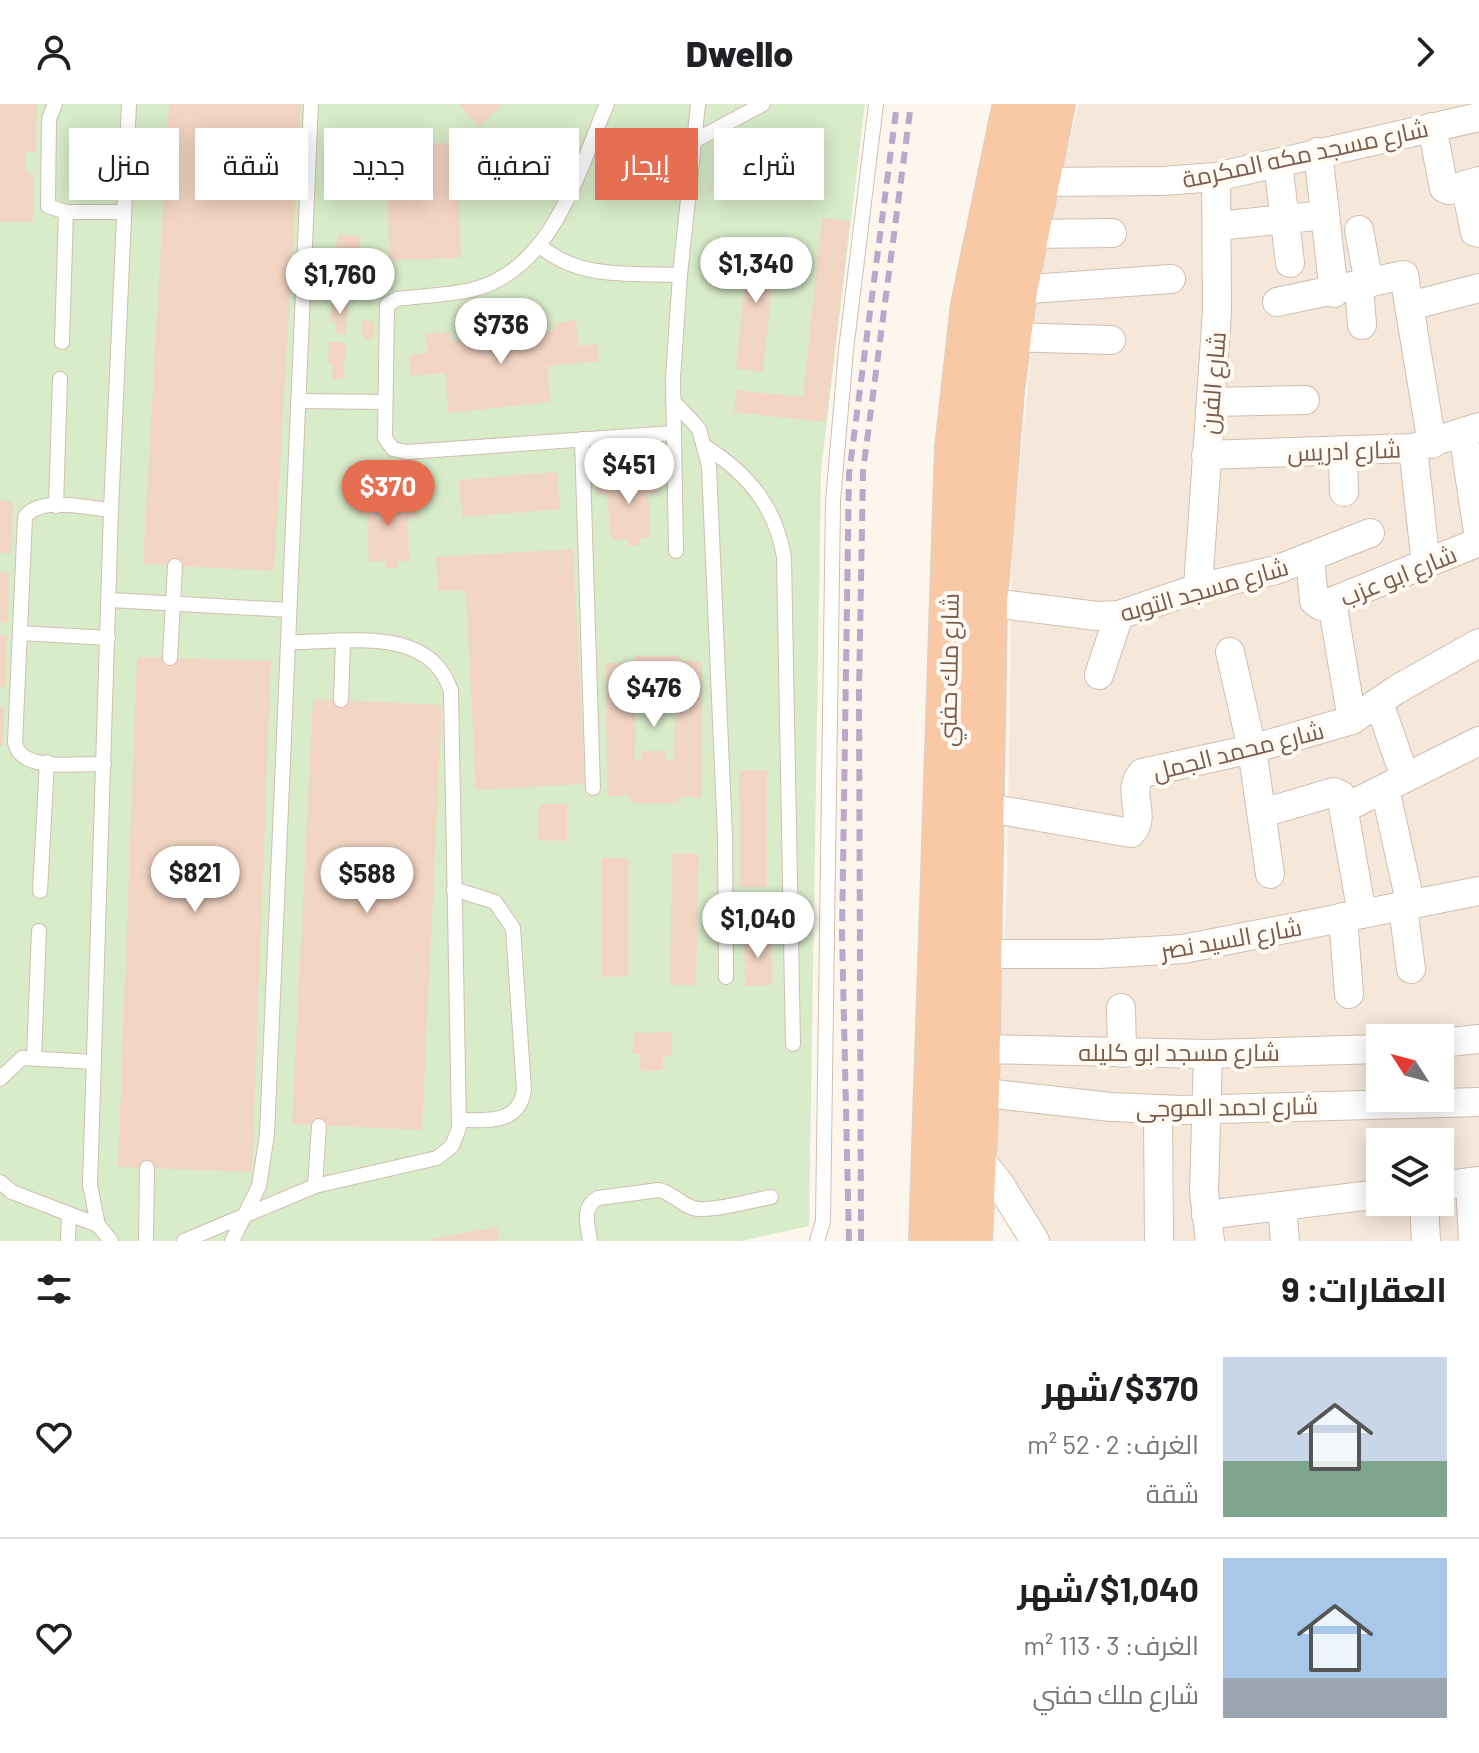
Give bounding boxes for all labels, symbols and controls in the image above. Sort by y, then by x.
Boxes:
icon: person [32,30,76,74]
icon: forward [1403,30,1447,74]
text: Dwello [686,31,793,74]
street label: شارع مسجد مكه المكرمة [1179,113,1431,196]
chip: منزل [69,128,179,200]
chip: شقة [195,128,308,200]
chip: جديد [324,128,433,200]
chip: تصفية [449,128,579,200]
chip: إيجار [595,128,698,200]
chip: شراء [714,128,824,200]
pin: $1,340 [691,237,821,305]
text: $1,340 [718,247,794,278]
pin: $1,760 [275,248,405,316]
text: $1,760 [304,258,376,289]
pin: $736 [454,298,548,366]
text: $736 [473,308,529,339]
street label: شارع الفرن [1193,330,1234,436]
street label: شارع ادريس [1287,434,1402,469]
pin: $451 [582,438,676,506]
text: $451 [602,448,656,479]
pin: $370 [341,460,435,528]
text: $370 [360,470,416,501]
street label: شارع ابو عزب [1335,538,1462,614]
street label: شارع مسجد التوبه [1117,551,1292,630]
street label: شارع ملك حفني [932,593,970,747]
pin: $476 [607,661,701,729]
text: $476 [626,671,682,702]
street label: شارع محمد الجمل [1149,715,1327,788]
pin: $821 [148,846,242,914]
pin: $588 [320,847,414,915]
text: $821 [169,856,221,887]
text: $588 [338,857,396,888]
pin: $1,040 [693,892,823,960]
text: $1,040 [720,902,796,933]
street label: شارع السيد نصر [1156,911,1304,968]
north arrow [1366,1024,1454,1112]
map controls [1366,1024,1454,1216]
street label: شارع مسجد ابو كليله [1078,1037,1280,1069]
street label: شارع احمد الموجى [1135,1090,1319,1125]
button: layers [1366,1128,1454,1216]
icon: filters [32,1267,76,1311]
text: العقارات: 9 [1281,1268,1447,1309]
text: $370/شهر [1042,1367,1199,1408]
icon: home [1287,1389,1383,1485]
icon: heart [32,1415,76,1459]
text: الغرف: 2 · 52 m² [1027,1428,1199,1459]
text: شقة [1146,1477,1199,1508]
text: $1,040/شهر [1017,1568,1199,1609]
icon: home [1287,1590,1383,1686]
icon: heart [32,1616,76,1660]
text: الغرف: 3 · 113 m² [1024,1629,1199,1660]
text: شارع ملك حفني [1032,1678,1199,1709]

